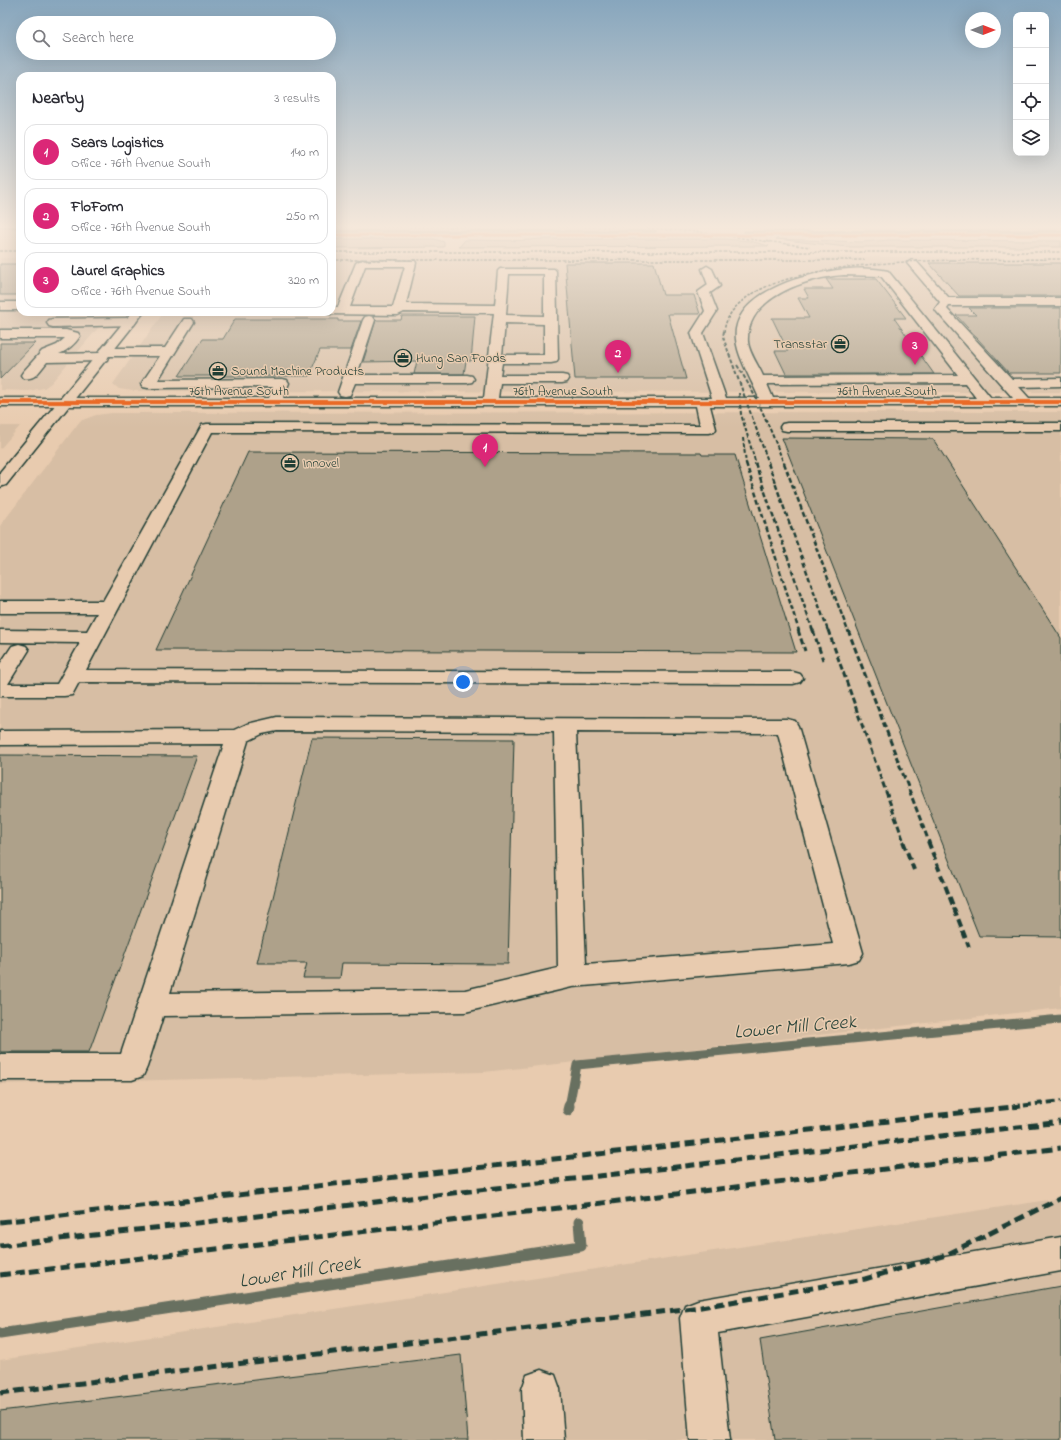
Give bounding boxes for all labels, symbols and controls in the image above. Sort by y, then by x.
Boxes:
north arrow [965,12,1001,48]
map controls [1013,12,1049,156]
button: + [1013,12,1049,48]
search box [16,16,336,60]
icon: search [30,27,52,49]
text: Search here [62,27,134,49]
button: − [1013,48,1049,84]
button: locate [1013,84,1049,120]
text: Nearby [32,86,84,111]
text: 3 results [274,89,320,108]
button: layers [1013,120,1049,156]
text: Sears Logistics [71,132,164,154]
text: 1 [44,143,48,162]
text: 140 m [291,143,319,162]
text: Office · 76th Avenue South [71,154,210,173]
text: FloForm [71,196,124,218]
text: 2 [43,207,49,226]
text: 250 m [286,207,319,226]
text: Office · 76th Avenue South [71,218,210,237]
text: Laurel Graphics [71,260,165,282]
text: 3 [43,271,49,290]
text: 320 m [288,271,319,290]
text: Office · 76th Avenue South [71,282,210,301]
pin: 3 [902,332,928,365]
office icon: Transstar [830,334,850,354]
place label: Transstar [773,335,828,354]
pin: 2 [605,340,631,373]
office icon: Hung San Foods [393,348,413,368]
place label: Hung San Foods [416,349,507,369]
office icon: Sound Machine Products [208,361,228,381]
place label: Sound Machine Products [231,362,365,381]
street label: 76th Avenue South [189,382,289,401]
street label: 76th Avenue South [513,382,613,401]
street label: 76th Avenue South [837,382,937,401]
pin: 1 [472,434,498,467]
office icon: Innovel [280,453,300,473]
place label: Innovel [303,454,339,473]
your location [453,672,473,692]
water label: Lower Mill Creek [733,1008,858,1048]
water label: Lower Mill Creek [237,1249,364,1297]

